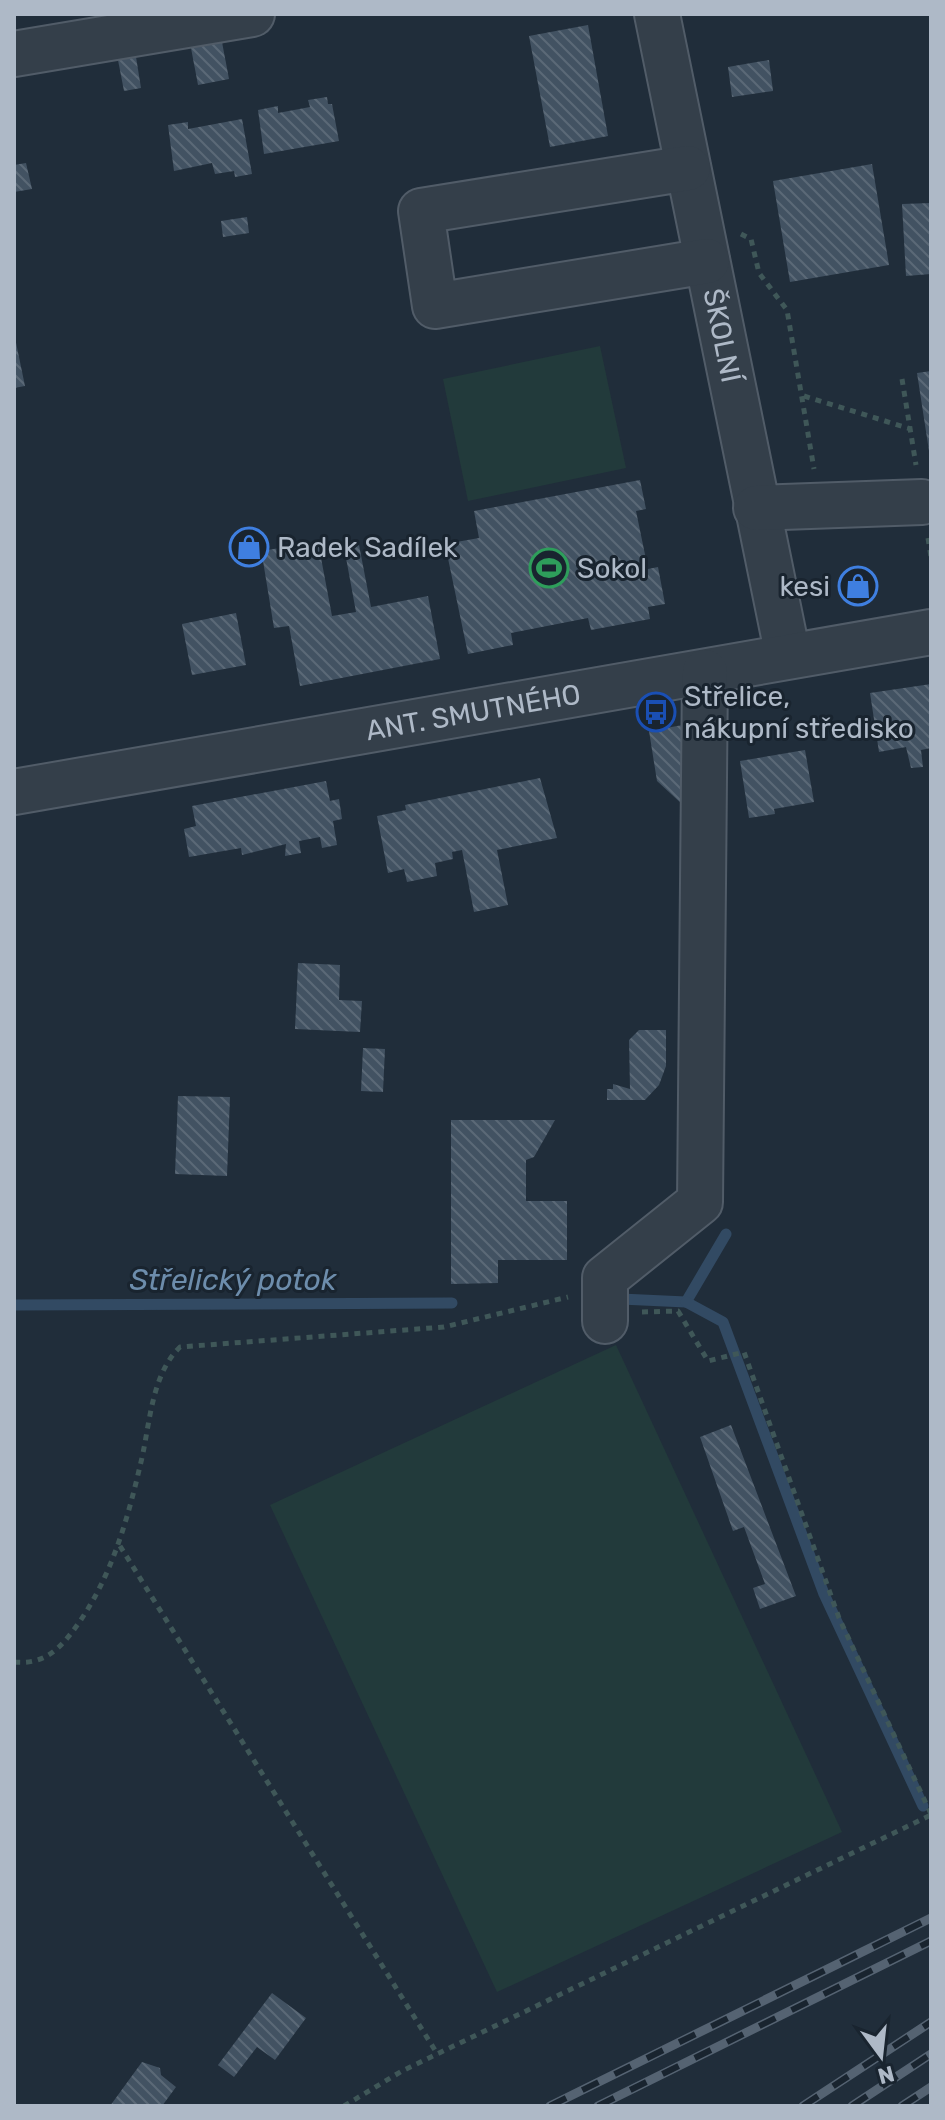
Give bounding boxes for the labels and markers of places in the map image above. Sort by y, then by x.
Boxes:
shop icon: Radek Sadílek [228,526,270,568]
place label: Radek Sadílek [277,531,458,564]
sports icon: Sokol [528,547,570,589]
place label: Sokol [577,552,647,585]
shop icon: kesi [837,565,879,607]
place label: kesi [780,570,830,603]
place label: Střelice, nákupní středisko [684,680,914,745]
bus stop icon: Střelice, nákupní středisko [635,691,677,733]

